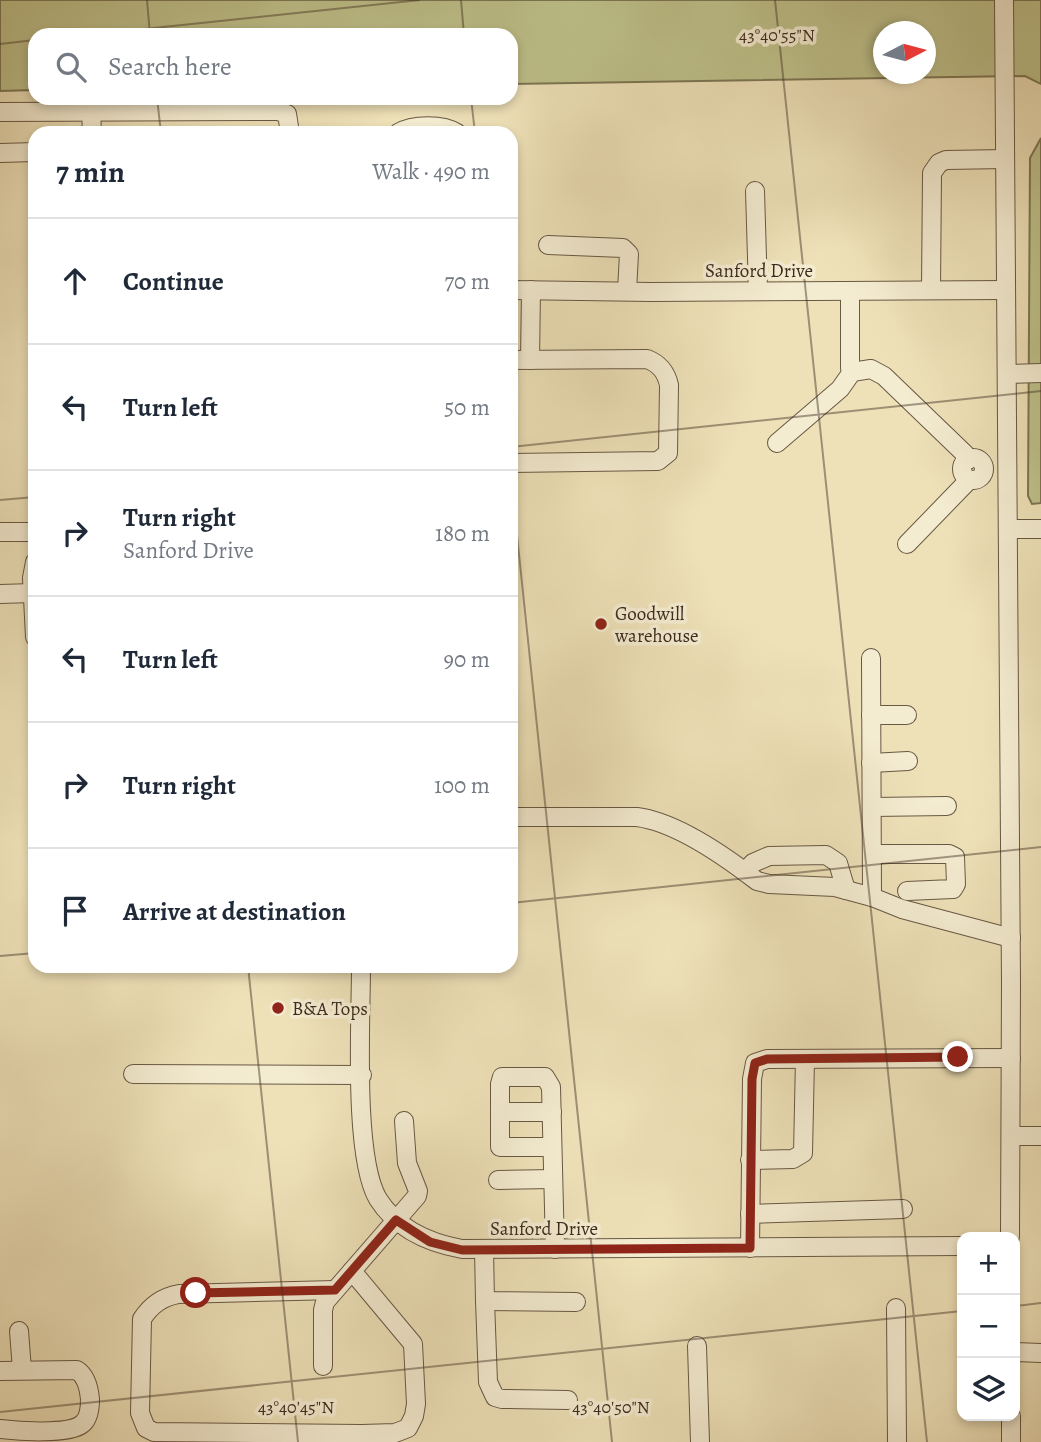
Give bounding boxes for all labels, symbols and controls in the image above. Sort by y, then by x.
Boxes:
north arrow [873,21,936,84]
text: 43°40'55"N [739,23,815,47]
search box [28,28,518,105]
icon: search [52,48,90,86]
text: Search here [108,49,232,84]
text: 7 min [56,152,125,192]
text: Walk · 490 m [372,156,490,187]
street label: Sanford Drive [705,258,813,284]
icon: ahead [56,262,94,300]
text: Continue [123,264,224,299]
text: 70 m [444,266,490,297]
icon: left [56,388,94,426]
text: Turn left [123,390,218,425]
text: 50 m [444,392,490,423]
text: Turn right [123,500,236,535]
icon: right [56,514,94,552]
text: 180 m [435,518,490,549]
text: Sanford Drive [123,535,254,566]
place label: Goodwill warehouse [614,601,699,649]
marker: Goodwill warehouse [593,616,609,632]
icon: left [56,640,94,678]
text: Turn left [123,642,218,677]
text: 90 m [444,644,490,675]
icon: right [56,766,94,804]
text: Turn right [123,768,236,803]
text: 100 m [434,770,490,801]
icon: arrive [56,892,94,930]
text: Arrive at destination [123,894,346,929]
place label: B&A Tops [292,996,368,1022]
marker: B&A Tops [270,1000,286,1016]
route end [942,1041,973,1072]
street label: Sanford Drive [490,1216,598,1242]
map controls [957,1232,1020,1421]
button: + [957,1232,1020,1295]
route start [180,1277,211,1308]
button: − [957,1295,1020,1358]
button: layers [957,1358,1020,1421]
text: 43°40'45"N [258,1395,334,1419]
text: 43°40'50"N [572,1395,650,1419]

